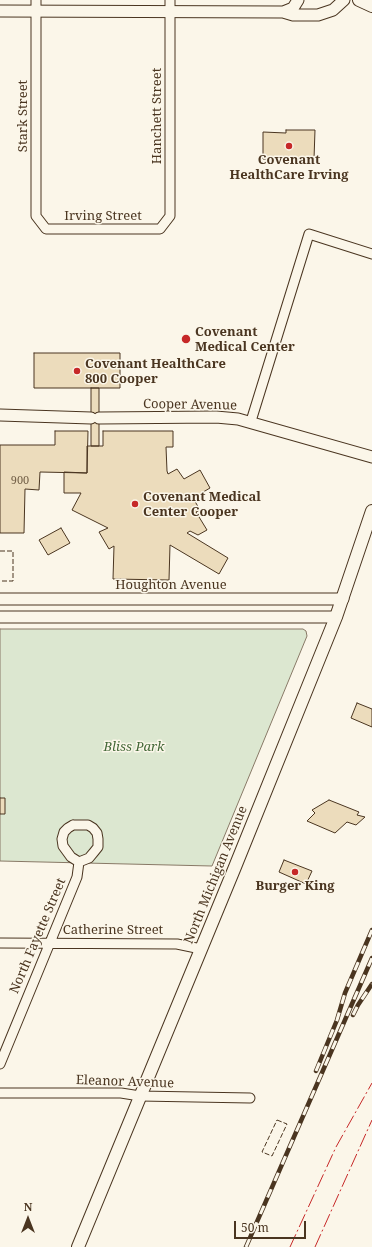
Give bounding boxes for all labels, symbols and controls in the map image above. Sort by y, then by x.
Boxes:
street label: Hanchett Street [149,68,165,164]
street label: Stark Street [15,80,31,152]
marker: Covenant HealthCare Irving [284,141,294,151]
place label: Covenant HealthCare Irving [230,152,348,183]
street label: Irving Street [64,208,142,224]
place label: Covenant Medical Center [195,324,295,355]
marker: Covenant Medical Center [180,333,192,345]
place label: Covenant HealthCare 800 Cooper [85,356,226,387]
marker: Covenant HealthCare 800 Cooper [72,366,82,376]
street label: Cooper Avenue [143,396,237,414]
house number: 900 [11,474,29,488]
place label: Covenant Medical Center Cooper [143,489,261,520]
marker: Covenant Medical Center Cooper [130,499,140,509]
street label: Houghton Avenue [115,577,227,593]
park label: Bliss Park [104,739,164,755]
street label: North Michigan Avenue [181,804,251,946]
marker: Burger King [290,867,300,877]
street label: North Fayette Street [7,876,69,996]
place label: Burger King [255,878,335,894]
street label: Catherine Street [63,922,163,938]
street label: Eleanor Avenue [76,1072,174,1092]
north arrow [8,1199,48,1239]
text: N [24,1199,32,1214]
scale bar [236,1213,308,1239]
text: 50 m [241,1219,269,1236]

